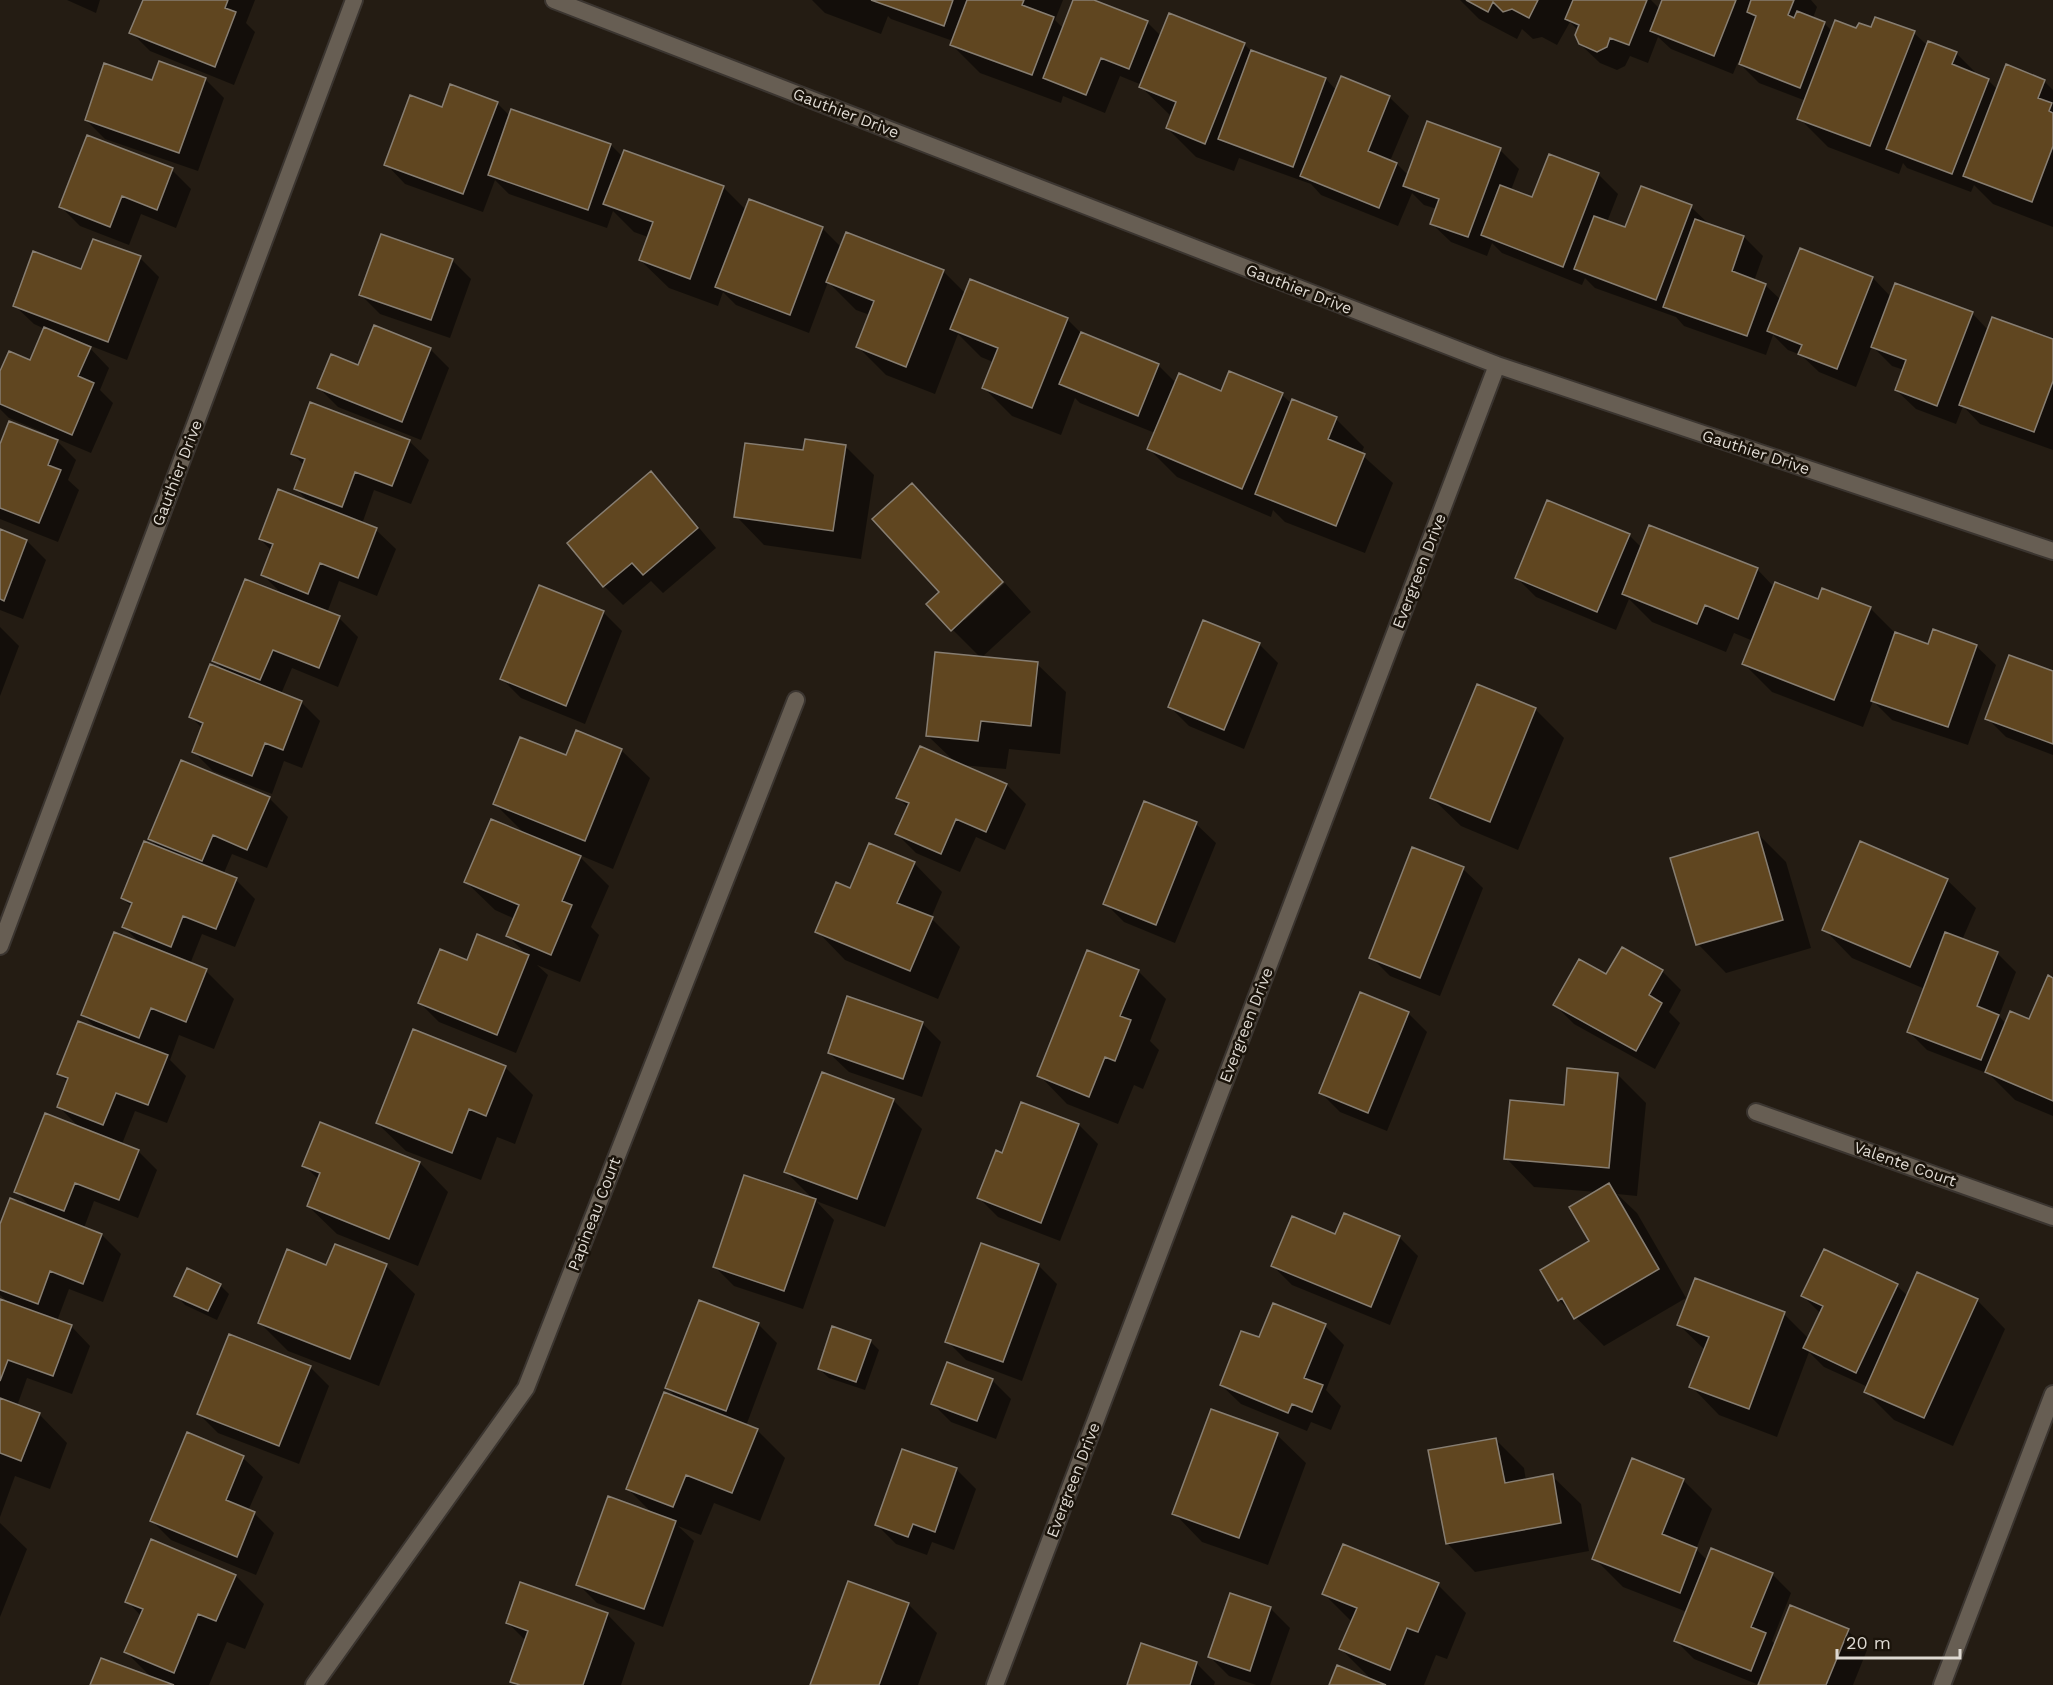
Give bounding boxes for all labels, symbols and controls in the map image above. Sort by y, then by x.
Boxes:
street label: Gauthier Drive [790,84,902,142]
street label: Gauthier Drive [1243,260,1355,318]
street label: Gauthier Drive [148,417,206,529]
street label: Gauthier Drive [1700,426,1812,478]
street label: Evergreen Drive [1388,511,1450,631]
street label: Evergreen Drive [1215,965,1277,1085]
street label: Valente Court [1851,1138,1959,1190]
street label: Papineau Court [564,1154,624,1273]
street label: Evergreen Drive [1042,1420,1104,1540]
scale bar [1837,1622,1960,1660]
text: 20 m [1846,1632,1891,1653]

